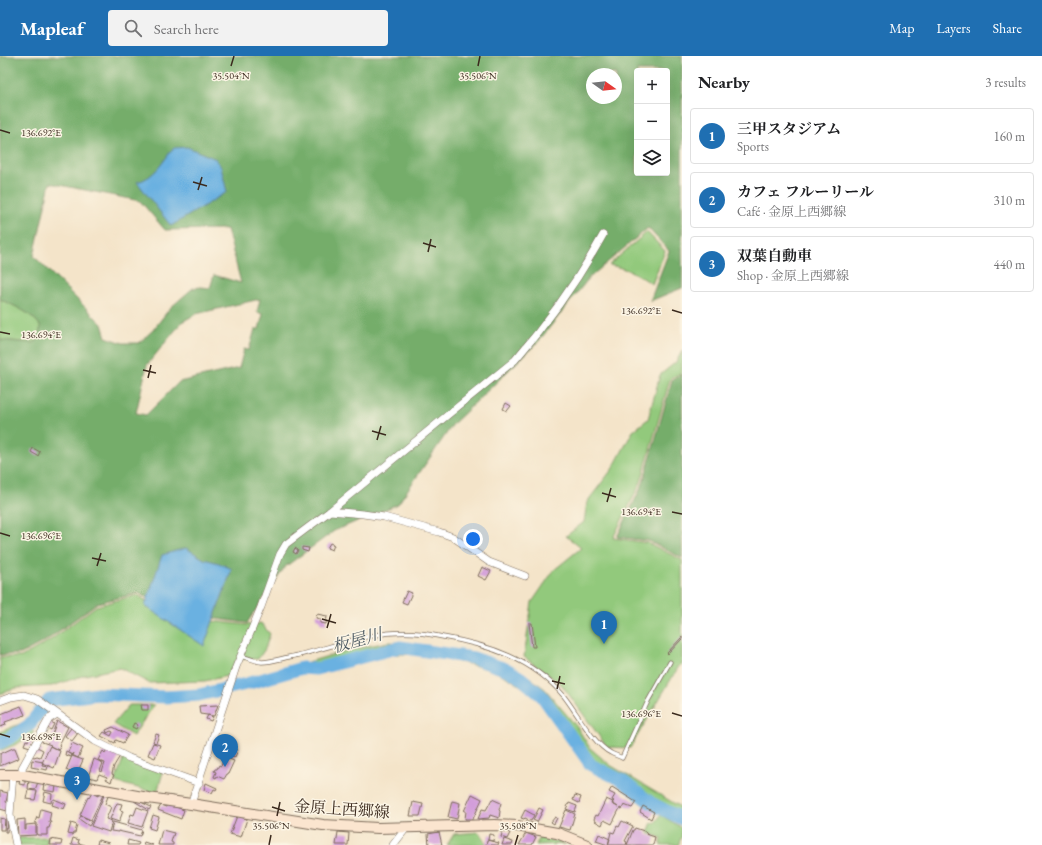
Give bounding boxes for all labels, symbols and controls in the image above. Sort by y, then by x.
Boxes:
search box [108,10,388,46]
text: Mapleaf [20,16,84,41]
icon: search [122,17,144,39]
text: Search here [154,19,219,38]
text: Map [889,19,914,37]
text: Layers [936,19,971,37]
text: Share [993,19,1022,37]
north arrow [586,68,622,104]
map controls [634,68,670,176]
button: + [634,68,670,104]
text: 35.504°N [212,69,250,82]
text: 35.506°N [459,69,497,82]
text: Nearby [698,71,750,93]
text: 3 results [985,74,1026,91]
button: − [634,104,670,140]
text: 三甲スタジアム [737,119,841,138]
text: 136.692°E [21,126,61,139]
text: 1 [709,128,715,145]
text: 160 m [994,128,1025,145]
text: Sports [737,138,769,155]
button: layers [634,140,670,176]
text: カフェ フルーリール [737,182,874,201]
text: 2 [709,192,715,209]
text: 310 m [994,192,1025,209]
text: Café · 金原上西郷線 [737,203,846,220]
text: 双葉自動車 [737,246,812,265]
text: 3 [709,256,715,273]
text: 440 m [994,256,1025,273]
text: Shop · 金原上西郷線 [737,267,849,284]
text: 136.692°E [621,304,661,317]
text: 136.694°E [21,328,61,341]
text: 136.694°E [621,505,661,518]
text: 136.696°E [21,529,61,542]
your location [463,529,483,549]
pin: 1 [591,611,617,644]
water label: 板屋川 [330,622,386,657]
text: 136.696°E [621,707,661,720]
text: 136.698°E [21,730,61,743]
pin: 2 [212,734,238,767]
pin: 3 [64,767,90,800]
street label: 金原上西郷線 [293,795,391,823]
text: 35.506°N [252,819,290,832]
text: 35.508°N [499,819,537,832]

